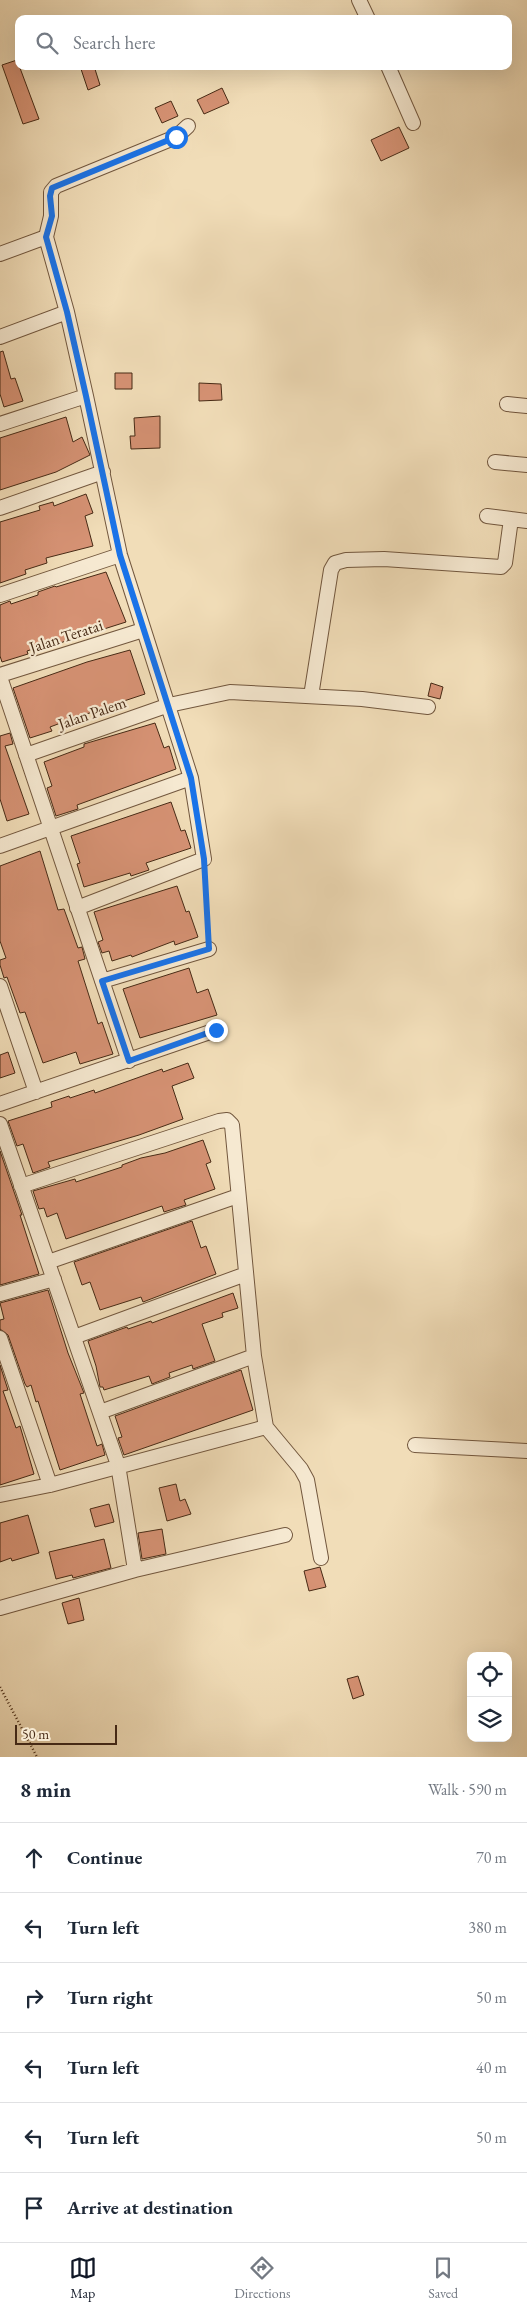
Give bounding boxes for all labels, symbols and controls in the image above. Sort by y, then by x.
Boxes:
search box [15,15,512,70]
icon: search [33,29,61,57]
text: Search here [73,30,155,55]
route start [165,126,188,149]
street label: Jalan Teratai [25,614,105,658]
street label: Jalan Palem [53,691,129,735]
route end [205,1019,228,1042]
map controls [467,1652,512,1742]
button: locate [467,1652,512,1697]
button: layers [467,1697,512,1742]
scale bar [15,1722,118,1745]
text: 50 m [22,1725,49,1743]
text: 8 min [20,1776,71,1803]
text: Walk · 590 m [428,1779,507,1800]
icon: ahead [20,1844,48,1872]
text: Continue [67,1845,142,1870]
text: 70 m [476,1847,507,1868]
icon: left [20,1914,48,1942]
text: Turn left [67,1915,139,1940]
text: 380 m [468,1917,507,1938]
icon: right [20,1984,48,2012]
text: Turn right [67,1985,153,2010]
text: 50 m [476,1987,507,2008]
icon: left [20,2054,48,2082]
text: Turn left [67,2055,139,2080]
text: 40 m [476,2057,507,2078]
icon: left [20,2124,48,2152]
text: Turn left [67,2125,139,2150]
text: 50 m [476,2127,507,2148]
icon: arrive [20,2194,48,2222]
text: Arrive at destination [67,2195,233,2220]
tab: Map [69,2254,97,2302]
tab: Directions [234,2254,291,2302]
tab: Saved [428,2254,458,2302]

